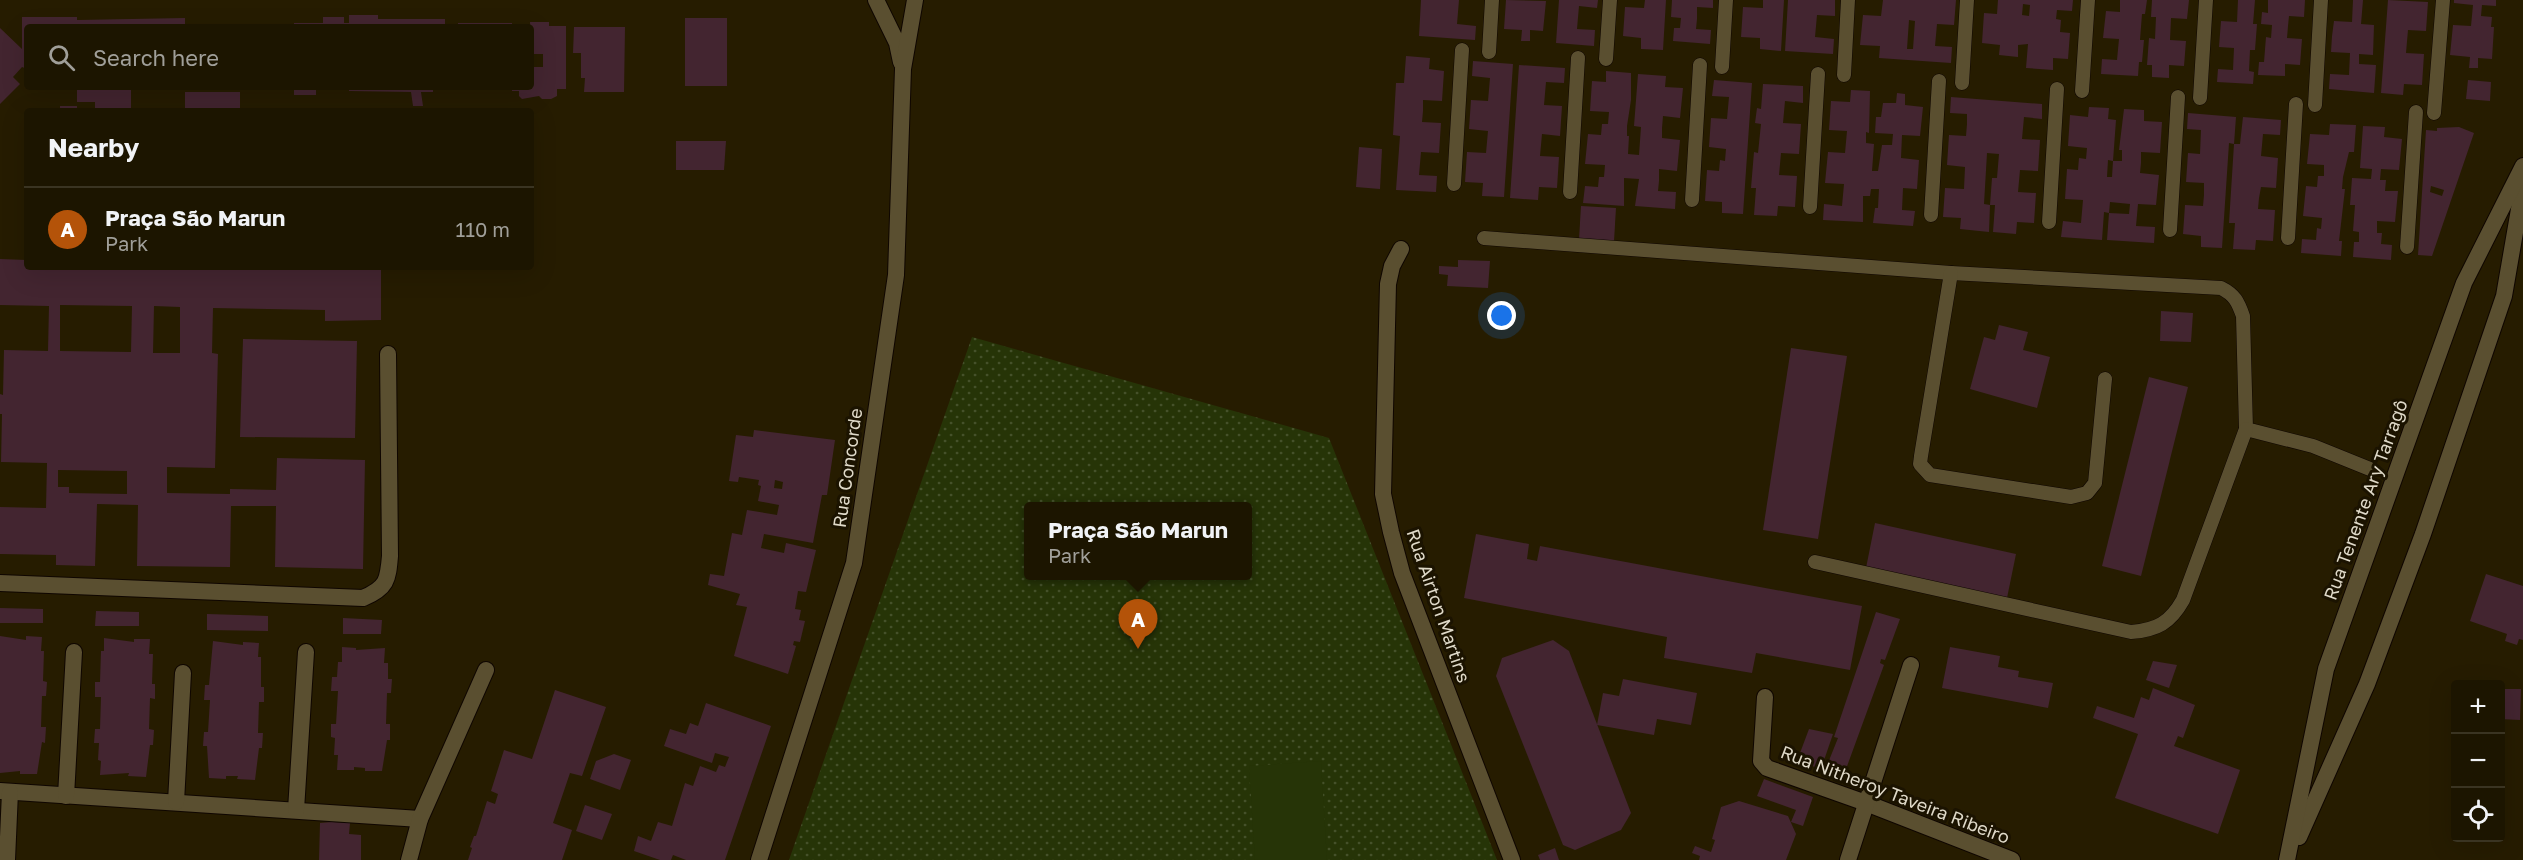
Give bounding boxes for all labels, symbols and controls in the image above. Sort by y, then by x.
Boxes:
search box [24,24,534,90]
icon: search [45,41,78,74]
text: Search here [93,44,219,71]
text: Nearby [48,132,139,163]
text: Praça São Marun [105,204,285,231]
text: A [60,217,75,241]
text: 110 m [456,217,510,241]
text: Park [105,231,148,255]
your location [1487,301,1516,330]
street label: Rua Tenente Ary Tarragô [2319,396,2412,603]
street label: Rua Concorde [828,407,866,529]
popup [1024,502,1252,580]
text: Praça São Marun [1048,516,1228,543]
street label: Rua Airton Martins [1402,526,1476,685]
text: Park [1048,543,1091,567]
pin: A [1118,600,1158,649]
map controls [2451,680,2505,842]
button: + [2451,680,2505,734]
button: − [2451,734,2505,788]
street label: Rua Nitheroy Taveira Ribeiro [1778,740,2013,848]
button: locate [2451,788,2505,842]

